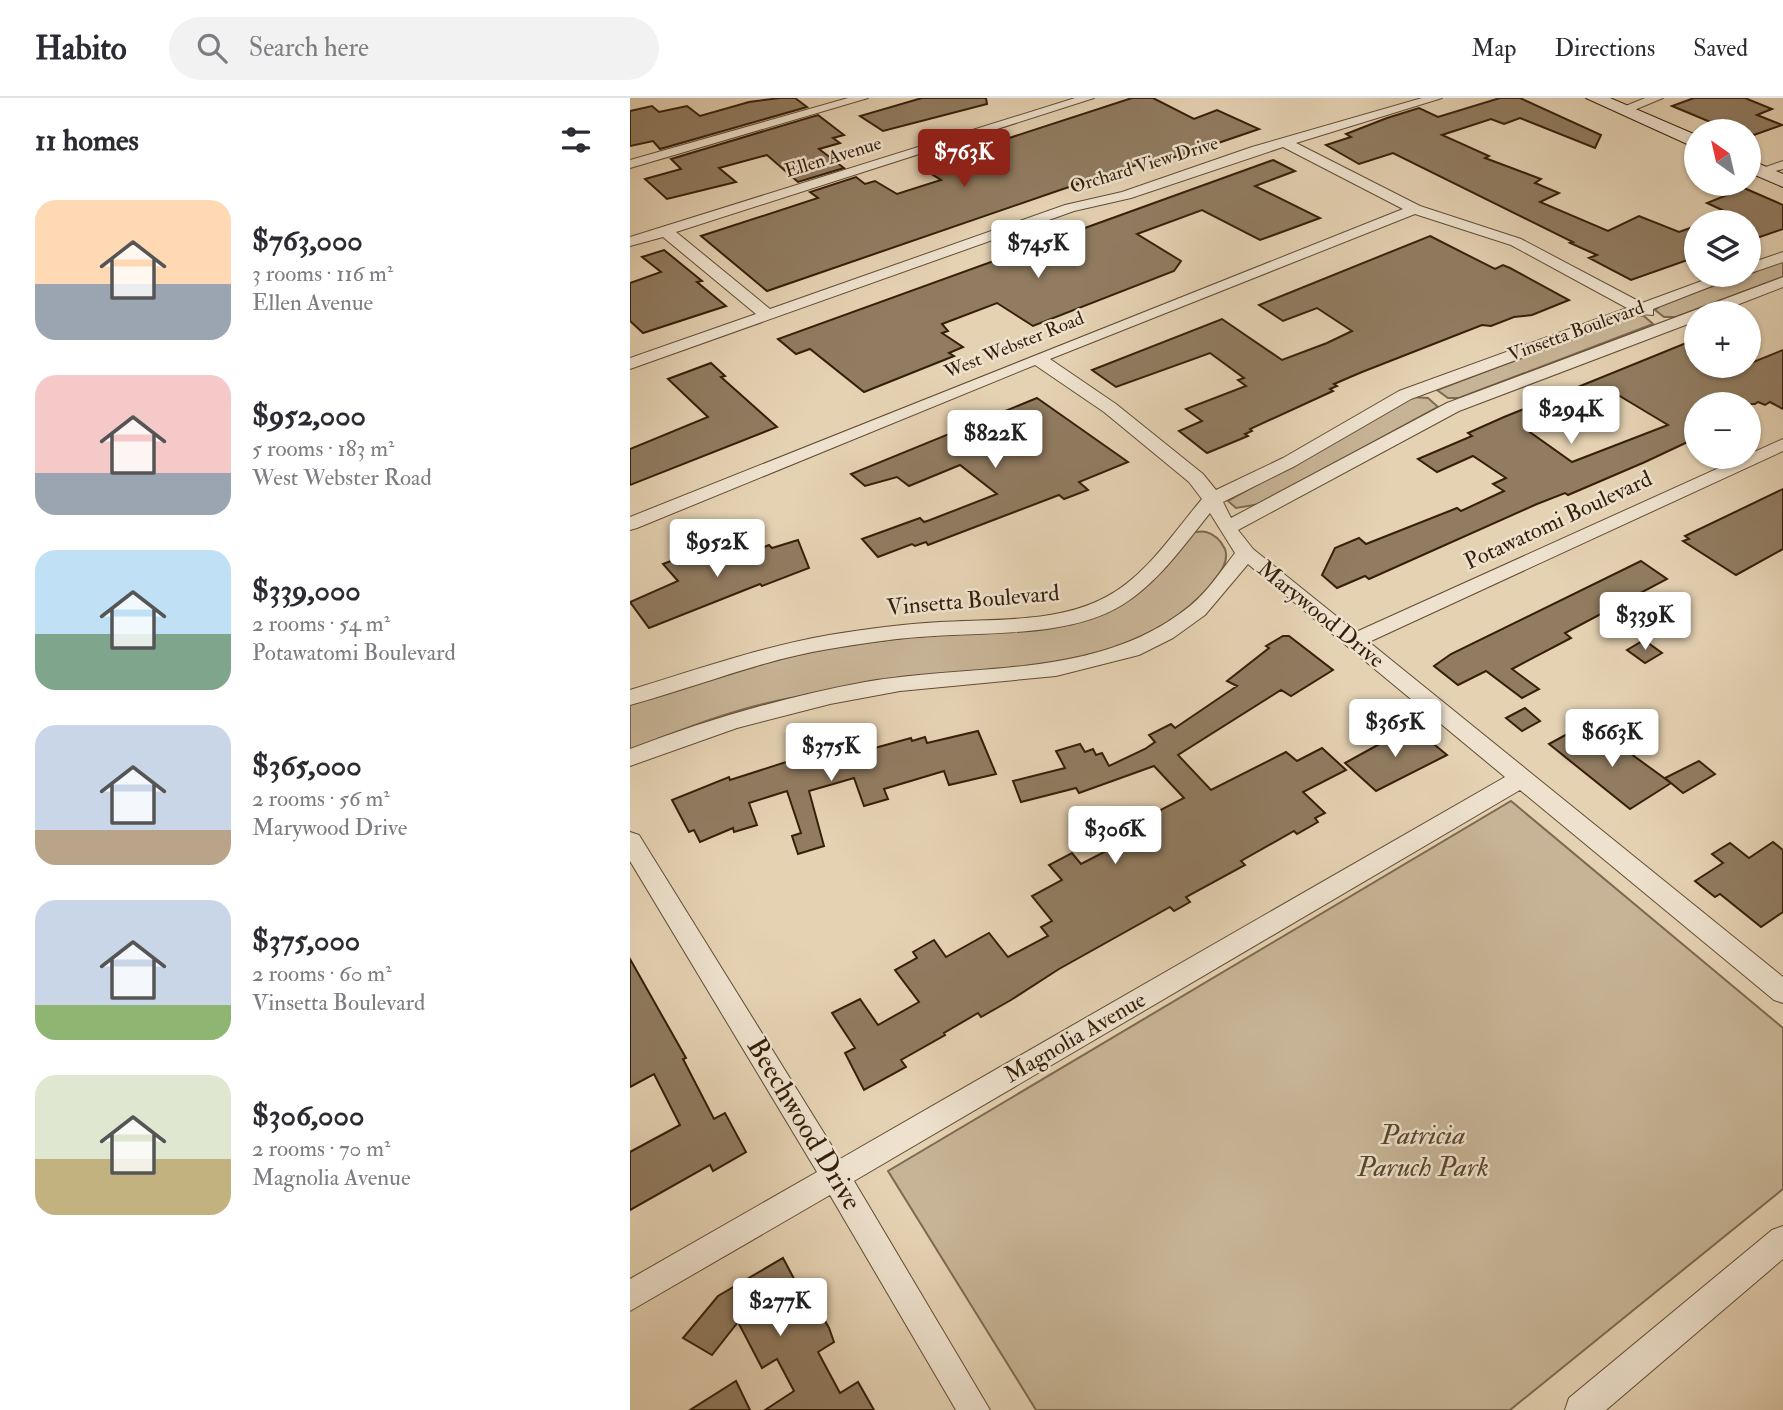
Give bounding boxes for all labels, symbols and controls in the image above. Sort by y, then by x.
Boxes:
search box [169,17,659,80]
text: Habito [35,28,127,69]
icon: search [193,29,231,67]
text: Search here [249,32,369,64]
text: Map [1471,33,1516,64]
text: Directions [1554,33,1655,64]
text: Saved [1693,33,1748,64]
north arrow [1684,119,1760,196]
map controls [1684,119,1761,469]
icon: filters [557,121,595,159]
text: 11 homes [35,122,139,159]
pin: $763K [915,130,1013,189]
street label: Ellen Avenue [782,131,884,183]
street label: Orchard View Drive [1067,131,1221,199]
text: $763K [934,137,994,166]
button: layers [1684,210,1761,287]
pin: $745K [989,220,1087,280]
text: $763,000 [252,222,363,259]
icon: home [91,228,175,312]
text: $745K [1007,228,1069,257]
text: 3 rooms · 116 m² [252,259,393,288]
text: Ellen Avenue [252,288,373,317]
street label: Vinsetta Boulevard [1505,295,1648,367]
button: + [1684,301,1761,378]
street label: West Webster Road [940,306,1088,384]
pin: $294K [1522,386,1620,446]
button: − [1684,392,1761,469]
text: $294K [1539,394,1603,423]
text: $952,000 [252,397,366,434]
icon: home [91,403,175,487]
pin: $822K [946,410,1044,470]
text: $822K [963,418,1027,447]
text: 5 rooms · 183 m² [252,434,395,463]
text: West Webster Road [252,463,432,492]
street label: Potawatomi Boulevard [1459,464,1657,576]
pin: $952K [668,519,766,579]
text: $952K [686,527,748,556]
street label: Marywood Drive [1252,554,1391,674]
text: $339,000 [252,572,361,609]
icon: home [91,578,175,662]
street label: Vinsetta Boulevard [885,578,1061,622]
pin: $339K [1596,592,1694,652]
text: $339K [1616,600,1674,629]
text: 2 rooms · 54 m² [252,609,390,638]
text: Potawatomi Boulevard [252,638,456,667]
pin: $365K [1346,700,1444,759]
text: $365K [1365,707,1425,736]
pin: $663K [1563,710,1661,769]
text: $663K [1581,717,1643,746]
pin: $375K [782,724,880,783]
text: $375K [802,731,860,760]
text: $365,000 [252,747,362,784]
icon: home [91,753,175,837]
text: 2 rooms · 56 m² [252,784,390,813]
pin: $306K [1066,806,1164,866]
text: Marywood Drive [252,813,407,842]
text: $306K [1084,814,1146,843]
text: $375,000 [252,922,360,959]
icon: home [91,928,175,1012]
text: 2 rooms · 60 m² [252,959,392,988]
street label: Magnolia Avenue [999,985,1151,1089]
text: Vinsetta Boulevard [252,988,425,1017]
street label: Beechwood Drive [739,1031,869,1217]
text: $306,000 [252,1097,364,1134]
icon: home [91,1103,175,1187]
park label: Patricia Paruch Park [1356,1118,1489,1185]
text: 2 rooms · 70 m² [252,1134,391,1163]
text: Magnolia Avenue [252,1163,411,1192]
pin: $277K [731,1278,829,1338]
text: $277K [749,1286,811,1315]

